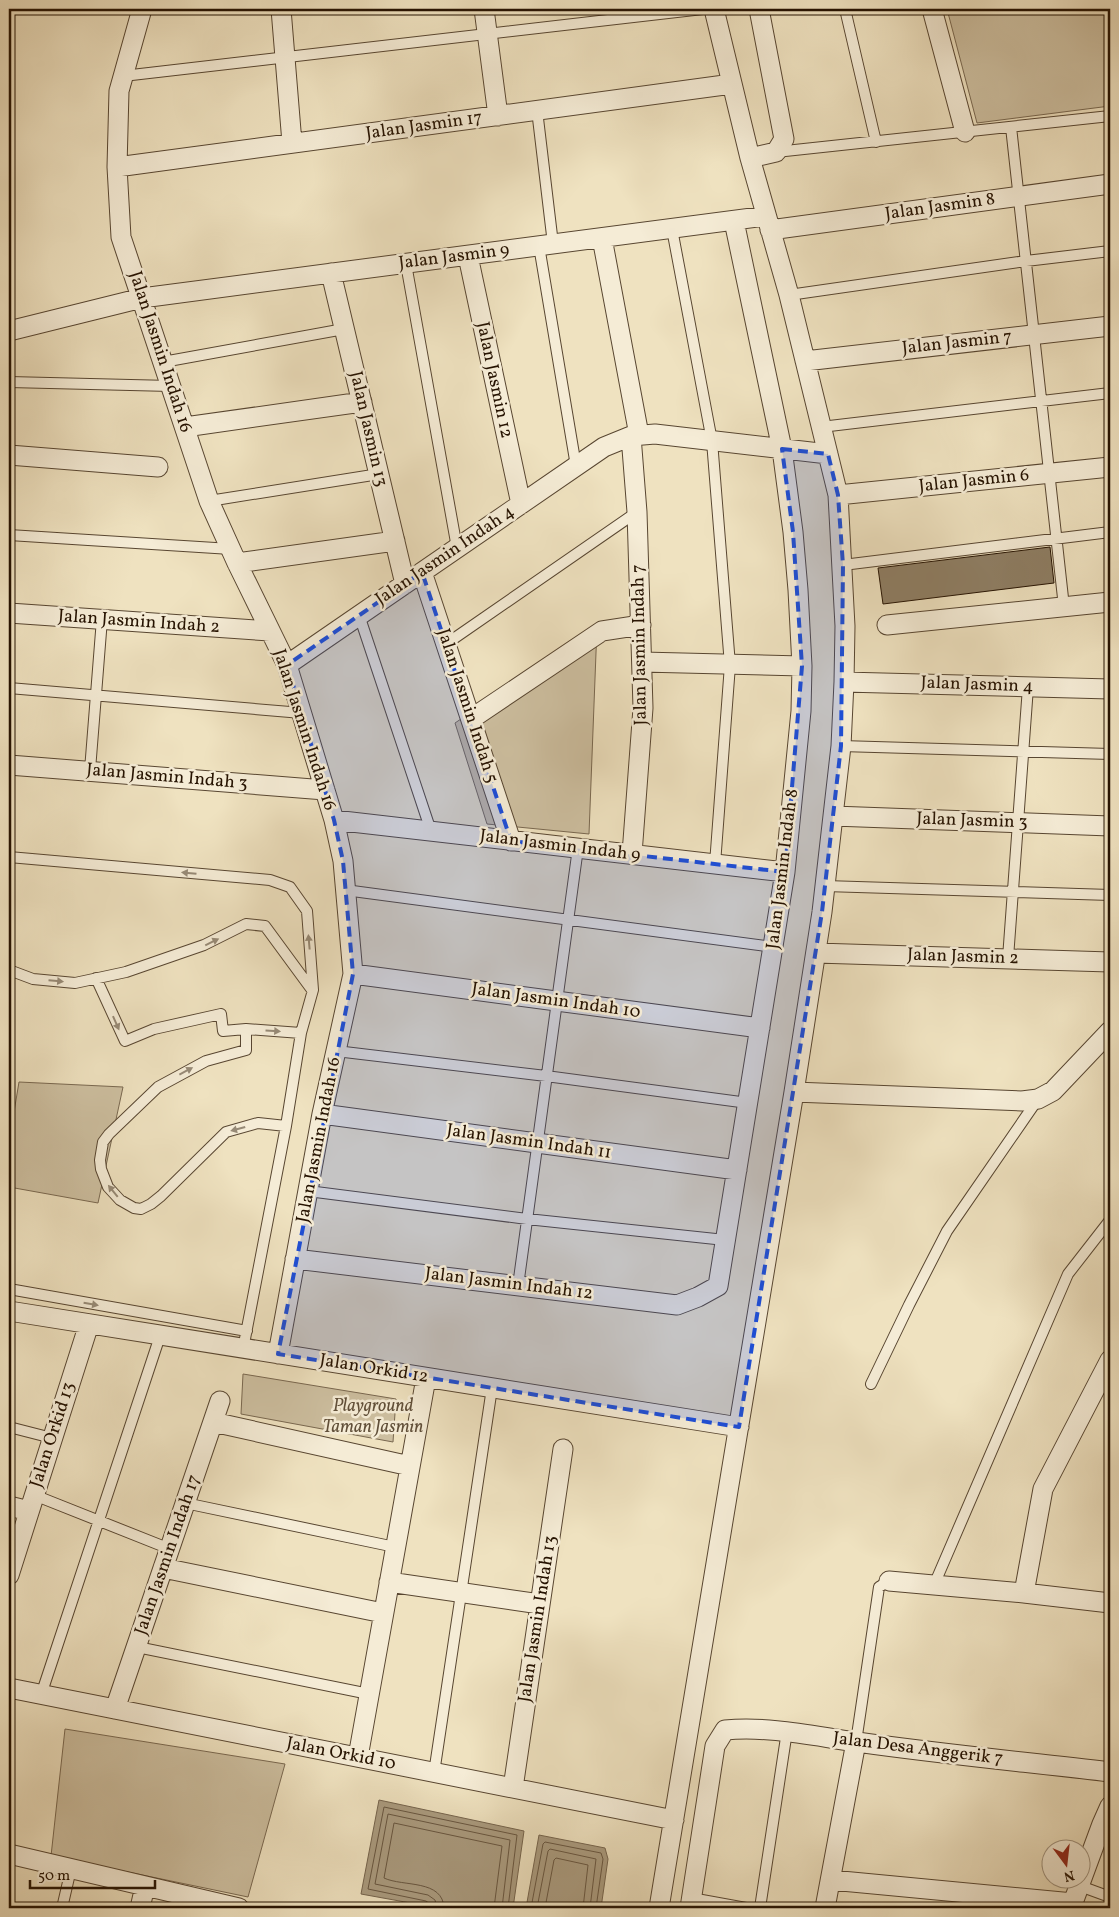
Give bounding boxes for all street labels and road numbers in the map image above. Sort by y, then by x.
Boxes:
street label: Jalan Jasmin 17 [364,105,484,147]
street label: Jalan Jasmin 8 [883,187,997,227]
street label: Jalan Jasmin 9 [397,238,511,276]
street label: Jalan Jasmin Indah 16 [122,268,198,436]
street label: Jalan Jasmin 12 [469,319,519,441]
street label: Jalan Jasmin 7 [901,325,1013,361]
street label: Jalan Jasmin 13 [343,369,393,489]
street label: Jalan Jasmin 6 [918,463,1030,499]
street label: Jalan Jasmin Indah 4 [370,500,520,612]
street label: Jalan Jasmin Indah 7 [626,564,654,726]
street label: Jalan Jasmin Indah 2 [57,604,221,640]
street label: Jalan Jasmin Indah 5 [430,626,504,786]
street label: Jalan Jasmin Indah 16 [266,646,342,814]
street label: Jalan Jasmin 4 [920,671,1034,699]
street label: Jalan Jasmin Indah 3 [85,758,249,796]
street label: Jalan Jasmin Indah 8 [761,787,805,951]
street label: Jalan Jasmin 3 [916,807,1028,835]
street label: Jalan Jasmin Indah 9 [478,824,642,868]
street label: Jalan Jasmin 2 [907,943,1019,971]
street label: Jalan Jasmin Indah 10 [470,977,642,1025]
street label: Jalan Jasmin Indah 16 [291,1055,347,1225]
street label: Jalan Jasmin Indah 11 [445,1118,613,1166]
street label: Jalan Jasmin Indah 12 [424,1261,594,1307]
street label: Jalan Orkid 12 [318,1348,430,1390]
street label: Jalan Orkid 13 [24,1379,82,1491]
street label: Jalan Jasmin Indah 17 [129,1471,207,1639]
street label: Jalan Jasmin Indah 13 [512,1534,564,1704]
street label: Jalan Desa Anggerik 7 [832,1726,1004,1772]
street label: Jalan Orkid 10 [284,1731,398,1777]

